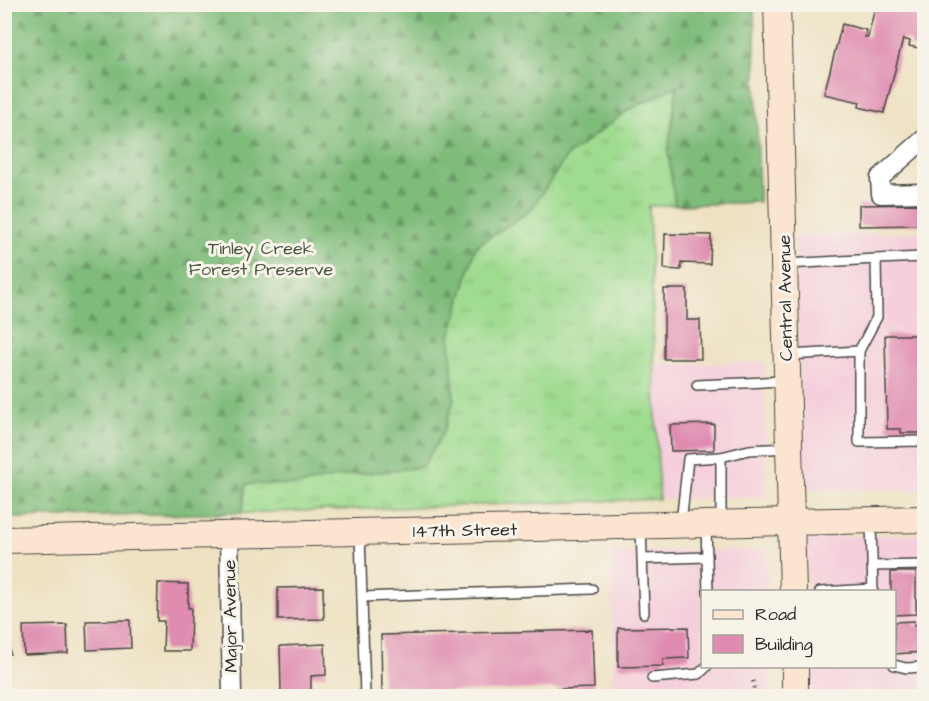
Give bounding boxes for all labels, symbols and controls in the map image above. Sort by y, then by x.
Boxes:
street label: Central Avenue [772,234,799,361]
park label: Tinley Creek Forest Preserve [189,236,334,282]
street label: 147th Street [413,517,518,544]
street label: Major Avenue [217,559,244,673]
legend [701,590,896,668]
text: Road [755,602,796,627]
text: Building [755,632,813,658]

